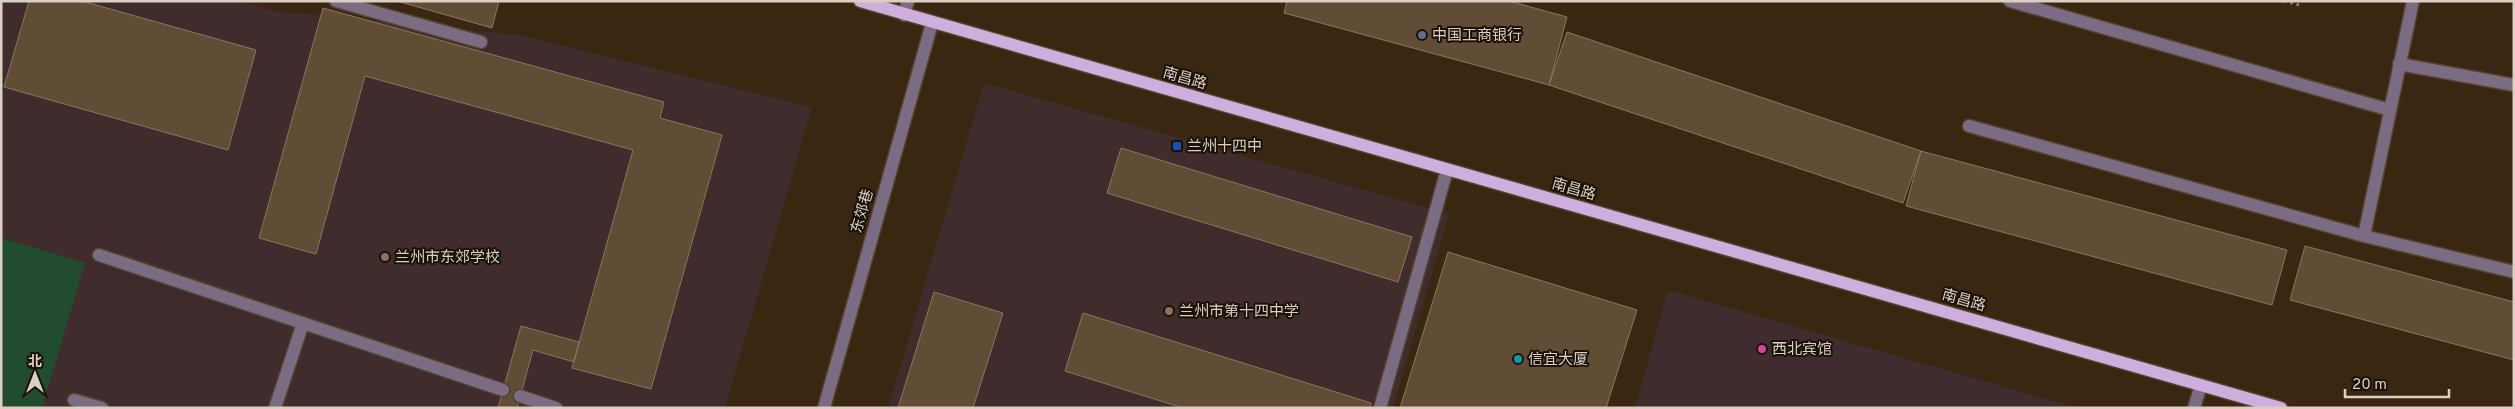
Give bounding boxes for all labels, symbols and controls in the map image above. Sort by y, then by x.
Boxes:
place label: 中国工商银行 [1432,27,1522,46]
marker: 中国工商银行 [1416,29,1428,41]
street label: 南昌路 [1160,64,1209,95]
place label: 兰州十四中 [1187,137,1262,157]
marker: 兰州十四中 [1171,140,1183,152]
street label: 南昌路 [1549,175,1598,206]
street label: 东郊巷 [848,187,879,236]
place label: 兰州市东郊学校 [395,248,500,268]
marker: 兰州市东郊学校 [379,251,391,263]
street label: 南昌路 [1939,286,1988,317]
place label: 兰州市第十四中学 [1179,302,1299,322]
marker: 兰州市第十四中学 [1163,305,1175,317]
place label: 西北宾馆 [1772,340,1832,360]
marker: 西北宾馆 [1756,343,1768,355]
north arrow [10,349,60,399]
place label: 信宜大厦 [1528,351,1588,370]
marker: 信宜大厦 [1512,353,1524,365]
text: 北 [28,354,42,371]
scale bar [2345,366,2449,398]
text: 20 m [2352,376,2387,395]

